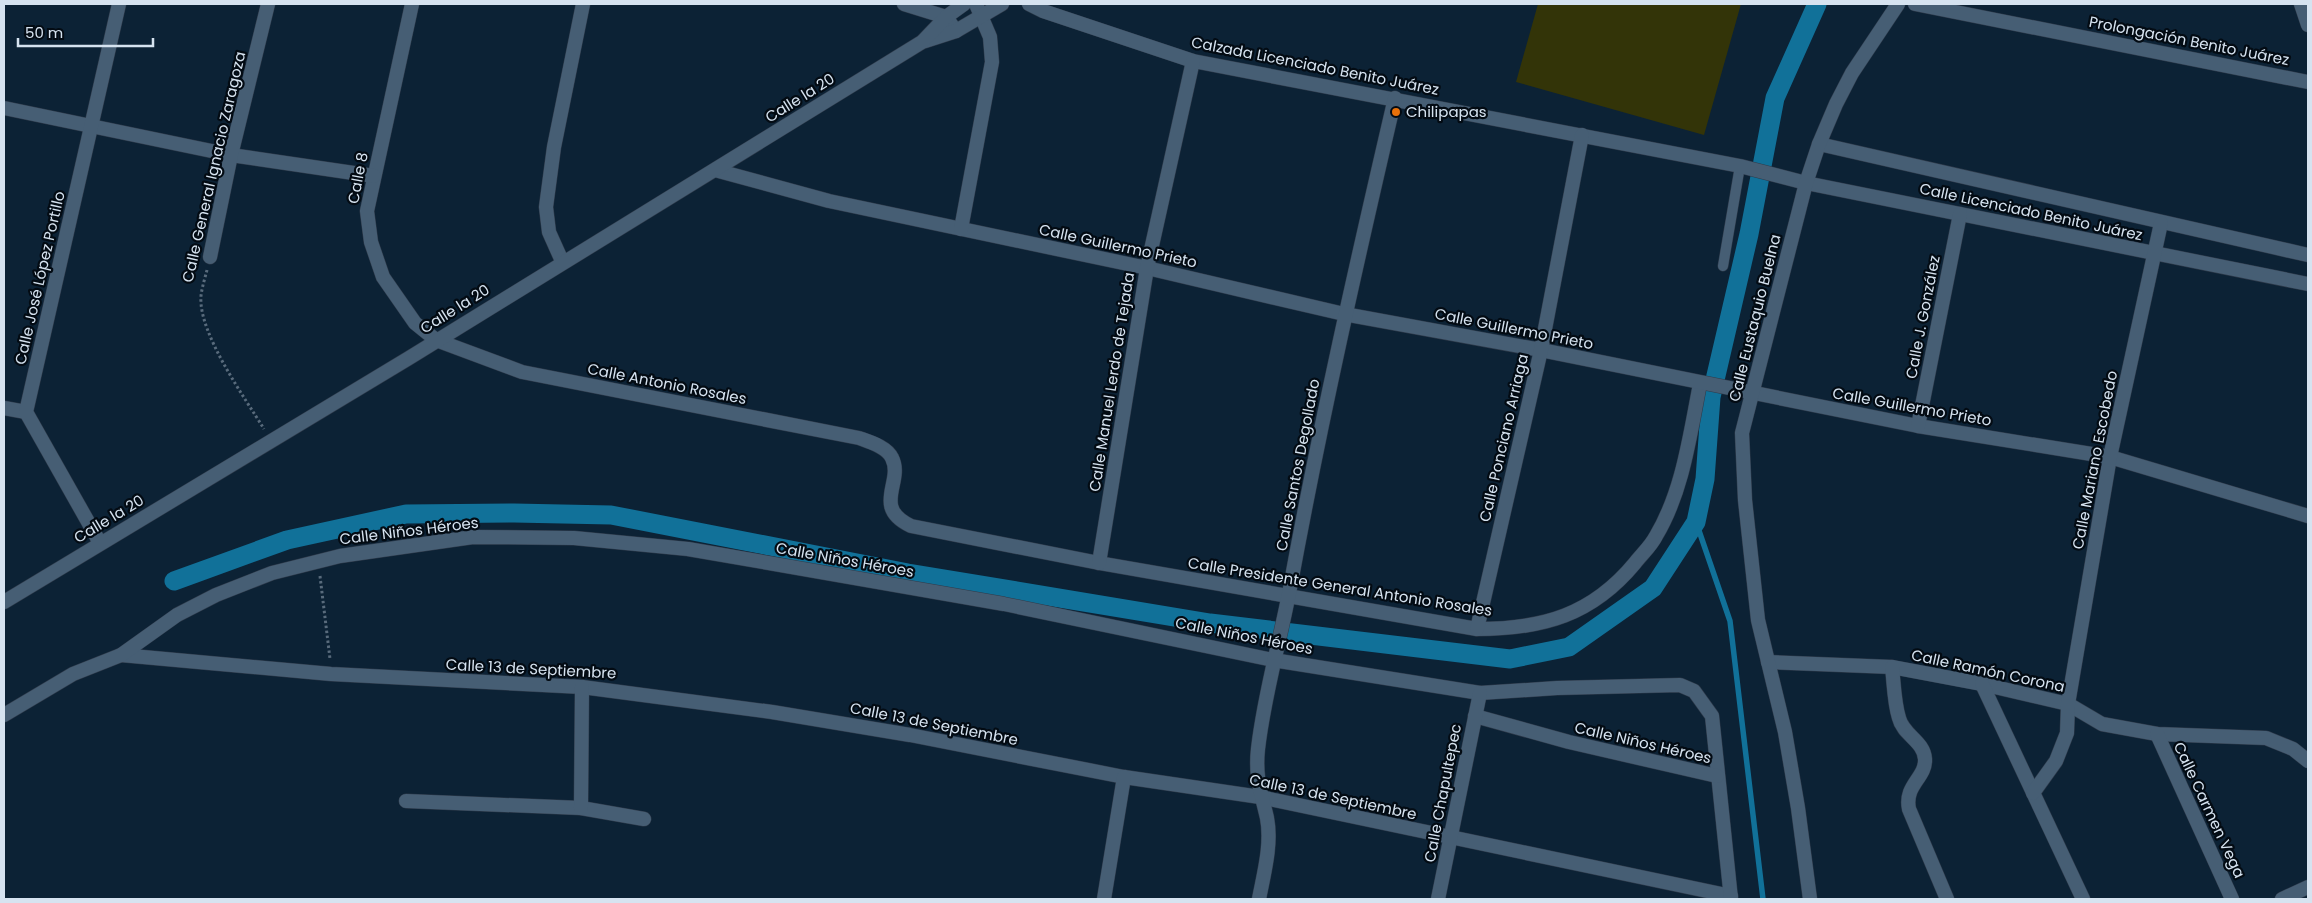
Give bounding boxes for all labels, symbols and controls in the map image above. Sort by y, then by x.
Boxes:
street label: Prolongación Benito Juárez [2087,11,2291,70]
scale bar [18,15,152,47]
text: 50 m [25,22,63,43]
street label: Calzada Licenciado Benito Juárez [1190,31,1441,100]
street label: Calle General Ignacio Zaragoza [177,49,250,284]
street label: Calle la 20 [761,68,838,127]
place label: Chilipapas [1406,101,1487,122]
marker: Chilipapas [1390,106,1402,118]
street label: Calle 8 [342,150,373,205]
street label: Calle Licenciado Benito Juárez [1918,178,2145,245]
street label: Calle José López Portillo [9,189,70,367]
street label: Calle Guillermo Prieto [1037,219,1199,273]
street label: Calle Eustaquio Buelna [1724,232,1785,404]
street label: Calle J. González [1900,253,1945,380]
street label: Calle Manuel Lerdo de Tejada [1084,271,1139,493]
street label: Calle la 20 [416,279,493,338]
street label: Calle Guillermo Prieto [1433,303,1595,354]
street label: Calle Ponciano Arriaga [1474,352,1533,524]
street label: Calle Antonio Rosales [586,358,749,409]
street label: Calle Mariano Escobedo [2067,369,2122,551]
street label: Calle Santos Degollado [1271,377,1324,553]
street label: Calle Guillermo Prieto [1831,382,1993,431]
street label: Calle la 20 [70,489,148,548]
street label: Calle Niños Héroes [338,512,480,549]
street label: Calle Niños Héroes [774,537,916,582]
street label: Calle Presidente General Antonio Rosales [1186,552,1494,621]
street label: Calle Niños Héroes [1174,612,1315,659]
street label: Calle Ramón Corona [1909,644,2067,697]
street label: Calle 13 de Septiembre [445,654,617,683]
street label: Calle 13 de Septiembre [848,697,1020,750]
street label: Calle Niños Héroes [1573,717,1714,768]
street label: Calle Chapultepec [1419,722,1466,864]
street label: Calle Carmen Vega [2169,738,2250,881]
street label: Calle 13 de Septiembre [1247,768,1419,825]

